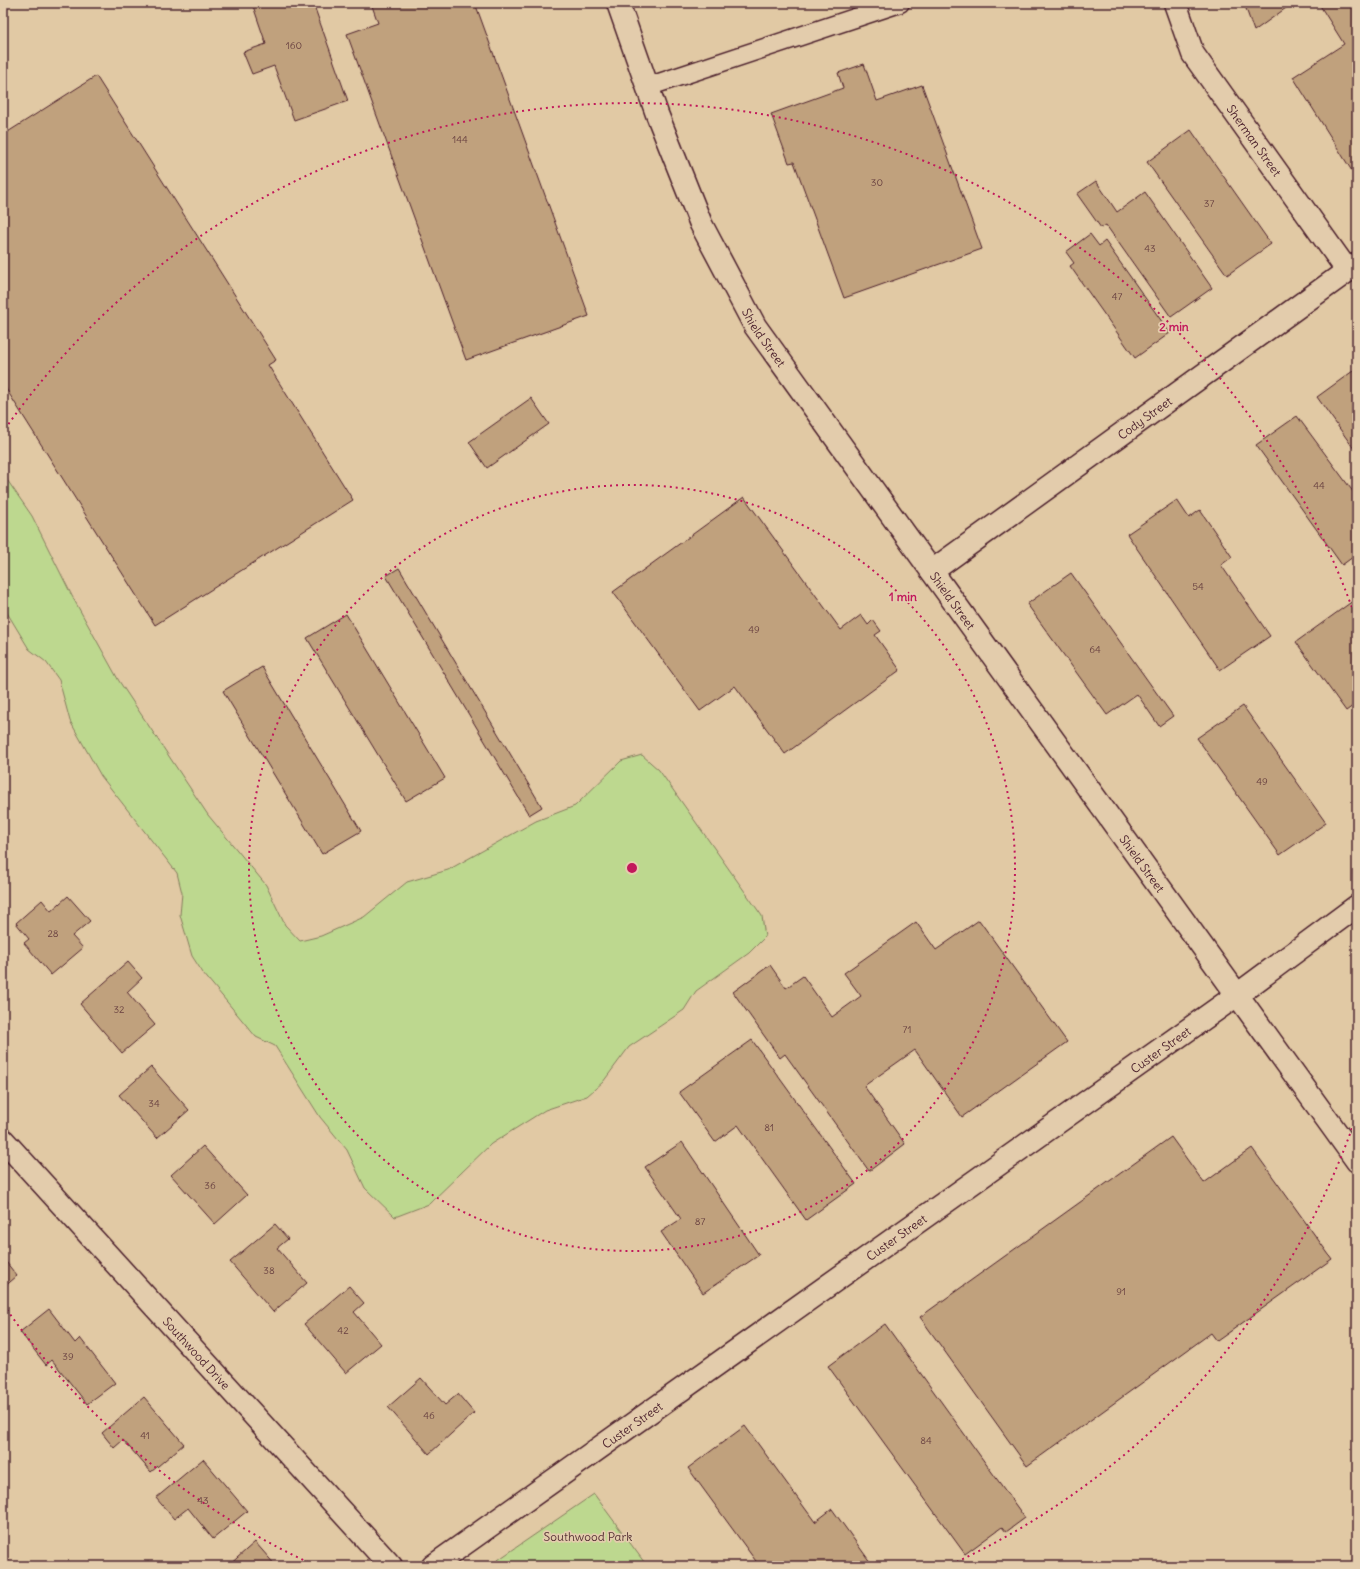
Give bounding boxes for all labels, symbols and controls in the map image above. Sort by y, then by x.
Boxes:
house number: 160 [286,39,302,52]
street label: Sherman Street [1224,102,1285,179]
house number: 144 [452,133,468,146]
house number: 30 [871,176,883,189]
house number: 37 [1204,197,1214,210]
house number: 43 [1144,242,1156,255]
house number: 47 [1112,290,1122,303]
street label: Shield Street [739,305,789,369]
text: 2 min [1159,319,1189,334]
street label: Cody Street [1114,393,1174,442]
house number: 44 [1313,479,1325,492]
street label: Shield Street [927,569,979,632]
house number: 54 [1192,580,1204,593]
text: 1 min [889,589,917,604]
house number: 49 [748,623,760,636]
house number: 64 [1089,643,1101,656]
house number: 49 [1256,775,1268,788]
street label: Shield Street [1117,832,1168,895]
centre of rings [625,861,639,875]
house number: 28 [47,927,59,940]
house number: 32 [113,1003,125,1016]
house number: 71 [903,1023,911,1036]
street label: Custer Street [1127,1023,1193,1076]
house number: 34 [148,1097,160,1110]
house number: 81 [764,1121,774,1134]
house number: 36 [204,1179,216,1192]
street label: Custer Street [863,1211,929,1264]
house number: 87 [695,1215,705,1228]
house number: 38 [263,1264,275,1277]
house number: 91 [1116,1285,1126,1298]
street label: Southwood Drive [160,1314,234,1392]
house number: 42 [337,1324,349,1337]
house number: 39 [62,1350,74,1363]
street label: Custer Street [599,1398,665,1451]
house number: 46 [423,1409,435,1422]
house number: 41 [140,1429,150,1442]
house number: 84 [920,1434,932,1447]
house number: 43 [197,1494,209,1507]
park label: Southwood Park [544,1529,632,1544]

